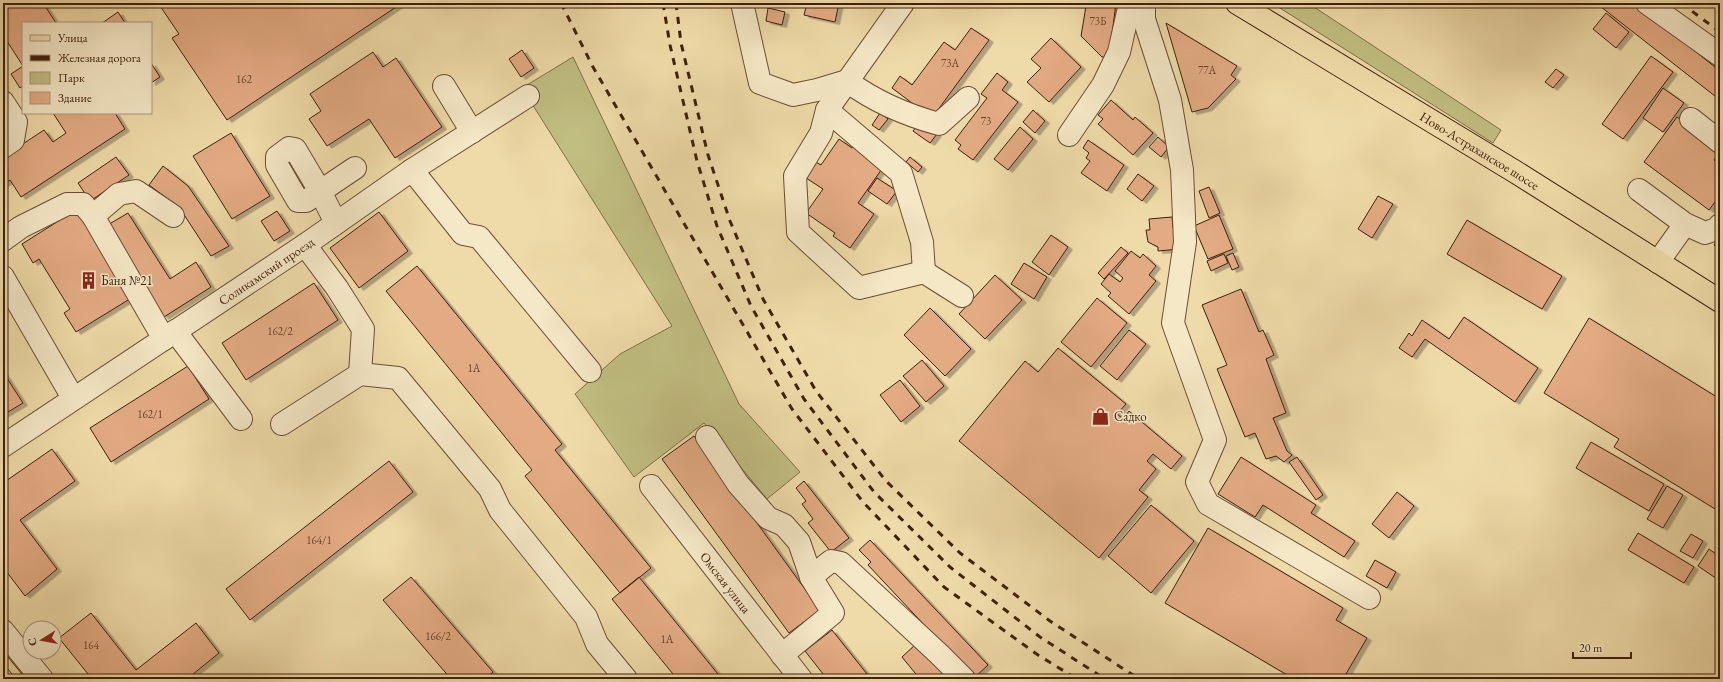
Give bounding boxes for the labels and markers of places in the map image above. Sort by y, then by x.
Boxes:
building icon: Баня №21 [78,270,98,290]
place label: Баня №21 [101,272,153,289]
shop icon: Садко [1091,406,1111,426]
place label: Садко [1114,408,1147,425]

